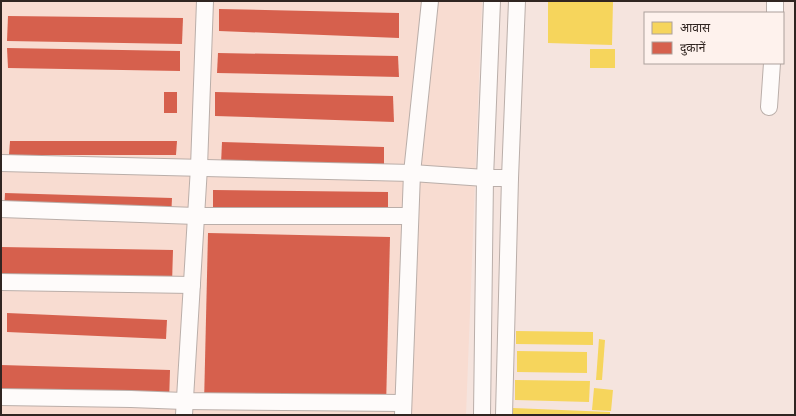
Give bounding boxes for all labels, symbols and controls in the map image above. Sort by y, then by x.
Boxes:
legend [644,12,784,64]
text: आवास [680,21,711,35]
text: दुकानें [680,41,706,56]

